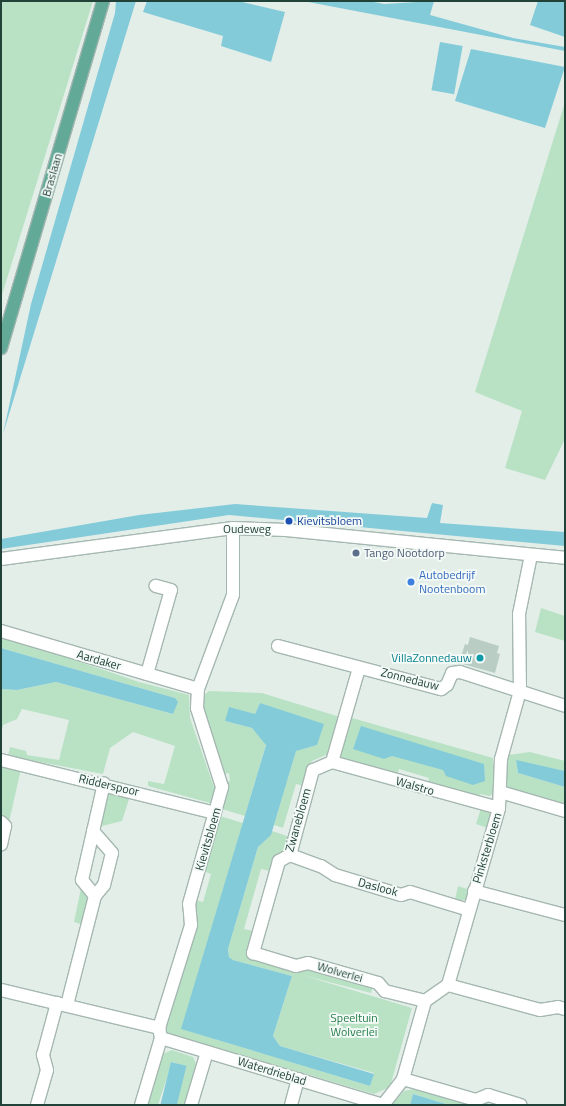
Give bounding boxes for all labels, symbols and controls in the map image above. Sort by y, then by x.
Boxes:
street label: Braslaan [39,152,65,198]
place label: Kievitsbloem [297,514,362,528]
marker: Kievitsbloem [284,516,294,526]
street label: Oudeweg [223,522,271,536]
place label: Tango Nootdorp [364,546,445,560]
marker: Tango Nootdorp [351,548,361,558]
place label: Autobedrijf Nootenboom [419,568,485,596]
marker: Autobedrijf Nootenboom [406,577,416,587]
street label: Aardaker [75,647,123,673]
place label: VillaZonnedauw [391,651,472,665]
marker: VillaZonnedauw [475,653,485,663]
street label: Zonnedauw [379,665,441,693]
street label: Ridderspoor [77,771,141,799]
street label: Walstro [394,774,436,798]
street label: Zwanebloem [282,787,314,853]
street label: Kievitsbloem [192,806,224,872]
street label: Pinksterbloem [469,811,505,885]
street label: Daslook [357,875,399,899]
street label: Wolverlei [316,959,364,985]
park label: Speeltuin Wolverlei [330,1011,378,1039]
street label: Waterdrieblad [236,1054,308,1088]

